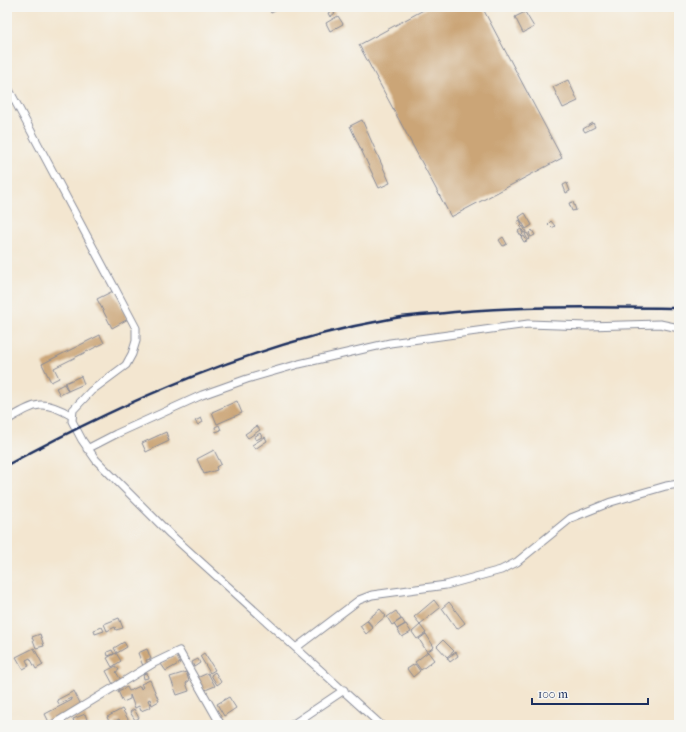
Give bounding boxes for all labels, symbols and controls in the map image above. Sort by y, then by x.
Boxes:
scale bar [532,680,648,706]
text: 100 m [538,687,568,701]

